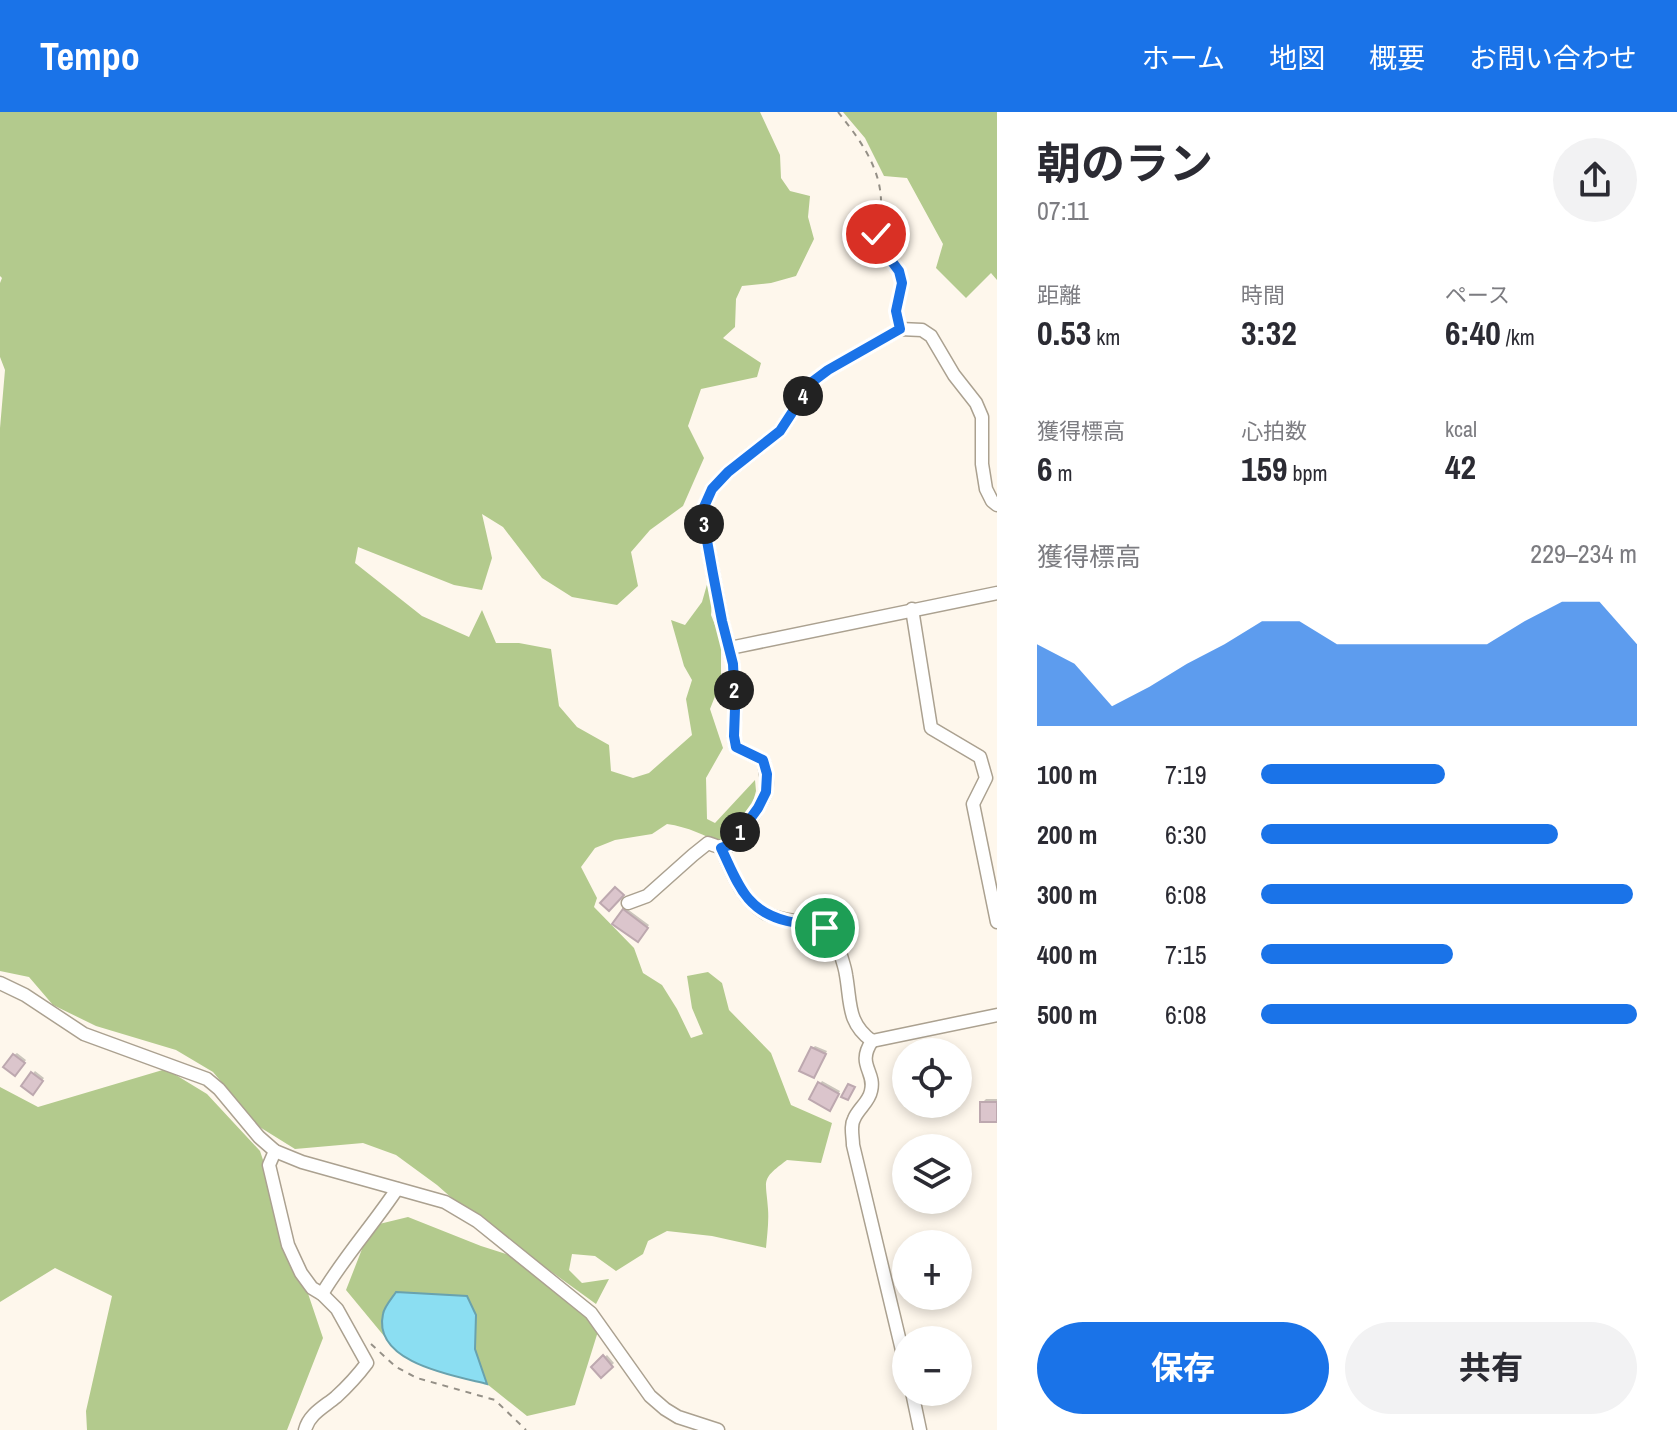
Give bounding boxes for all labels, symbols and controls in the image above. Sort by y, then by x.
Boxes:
text: Tempo [40,31,140,82]
text: ホーム [1142,39,1225,77]
text: 地図 [1269,39,1325,77]
text: 概要 [1369,39,1425,77]
text: お問い合わせ [1469,39,1637,77]
text: 朝のラン [1037,133,1213,193]
button: share [1553,138,1637,222]
text: 07:11 [1037,193,1089,228]
pin [842,200,910,268]
icon: check [854,212,898,256]
text: 距離 [1037,280,1081,310]
text: 時間 [1241,280,1285,310]
text: ペース [1445,280,1510,310]
text: 0.53 [1037,310,1091,356]
text: 3:32 [1241,310,1297,356]
text: 6:40 [1445,310,1501,356]
text: km [1091,322,1120,352]
text: /km [1501,322,1535,352]
pin: 4 [783,376,823,416]
text: 4 [798,381,808,411]
text: kcal [1445,414,1477,444]
text: 獲得標高 [1037,416,1125,446]
text: 心拍数 [1241,416,1307,446]
text: 42 [1445,444,1476,490]
text: 6 [1037,446,1053,492]
text: 159 [1241,446,1288,492]
text: m [1053,458,1073,488]
text: bpm [1288,458,1328,488]
pin: 3 [684,504,724,544]
text: 3 [699,509,709,539]
text: 229–234 m [1530,536,1637,571]
text: 獲得標高 [1037,539,1141,574]
pin: 2 [714,670,754,710]
text: 2 [729,675,739,705]
text: 100 m [1037,757,1097,792]
text: 7:19 [1165,757,1207,792]
pin: 1 [720,812,760,852]
text: 1 [735,817,745,847]
text: 200 m [1037,817,1097,852]
text: 6:30 [1165,817,1207,852]
text: 300 m [1037,877,1097,912]
text: 6:08 [1165,877,1207,912]
pin [791,894,859,962]
icon: arrive [803,906,847,950]
text: 400 m [1037,937,1097,972]
text: 7:15 [1165,937,1207,972]
text: 500 m [1037,997,1097,1032]
text: 6:08 [1165,997,1207,1032]
map controls [892,1038,972,1406]
button: locate [892,1038,972,1118]
button: layers [892,1134,972,1214]
button: + [892,1230,972,1310]
button: 保存 [1037,1322,1329,1414]
button: 共有 [1345,1322,1637,1414]
button: − [892,1326,972,1406]

